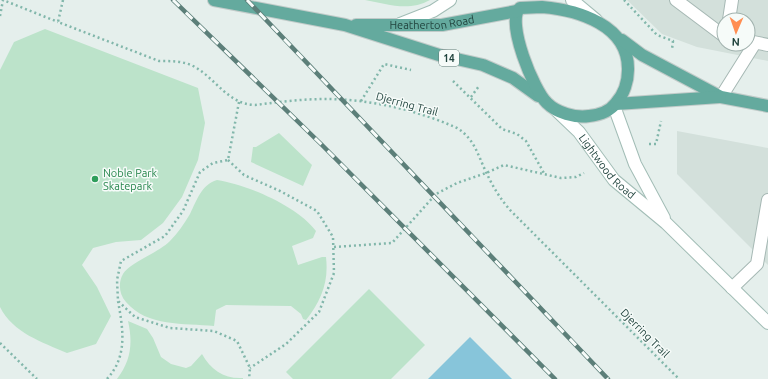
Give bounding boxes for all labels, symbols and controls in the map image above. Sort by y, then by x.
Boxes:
north arrow [716,12,756,52]
street label: Heatherton Road [389,13,475,31]
text: N [731,36,740,48]
road number: 14 [439,50,459,66]
street label: Djerring Trail [375,90,439,118]
street label: Lightwood Road [577,132,638,201]
place label: Noble Park Skatepark [103,167,157,192]
marker: Noble Park Skatepark [90,174,100,184]
street label: Djerring Trail [618,306,672,360]

